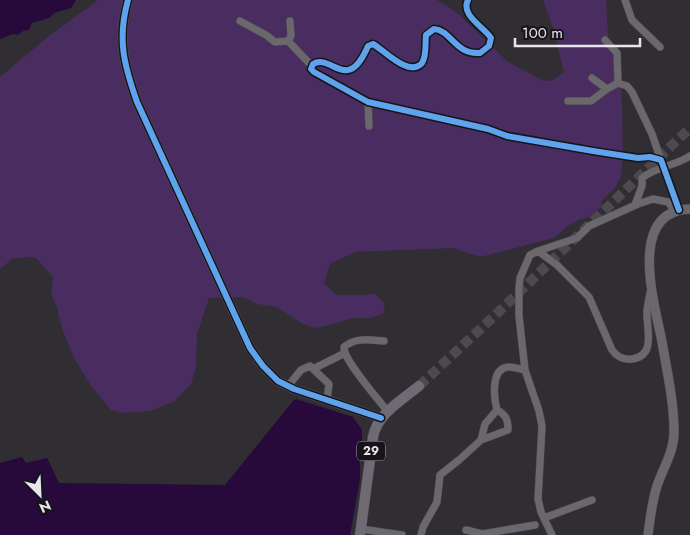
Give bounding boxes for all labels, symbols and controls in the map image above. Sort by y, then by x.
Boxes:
scale bar [515,15,640,47]
text: 100 m [522,22,563,44]
road number: 29 [357,442,385,461]
north arrow [15,470,65,520]
text: N [36,495,54,518]

